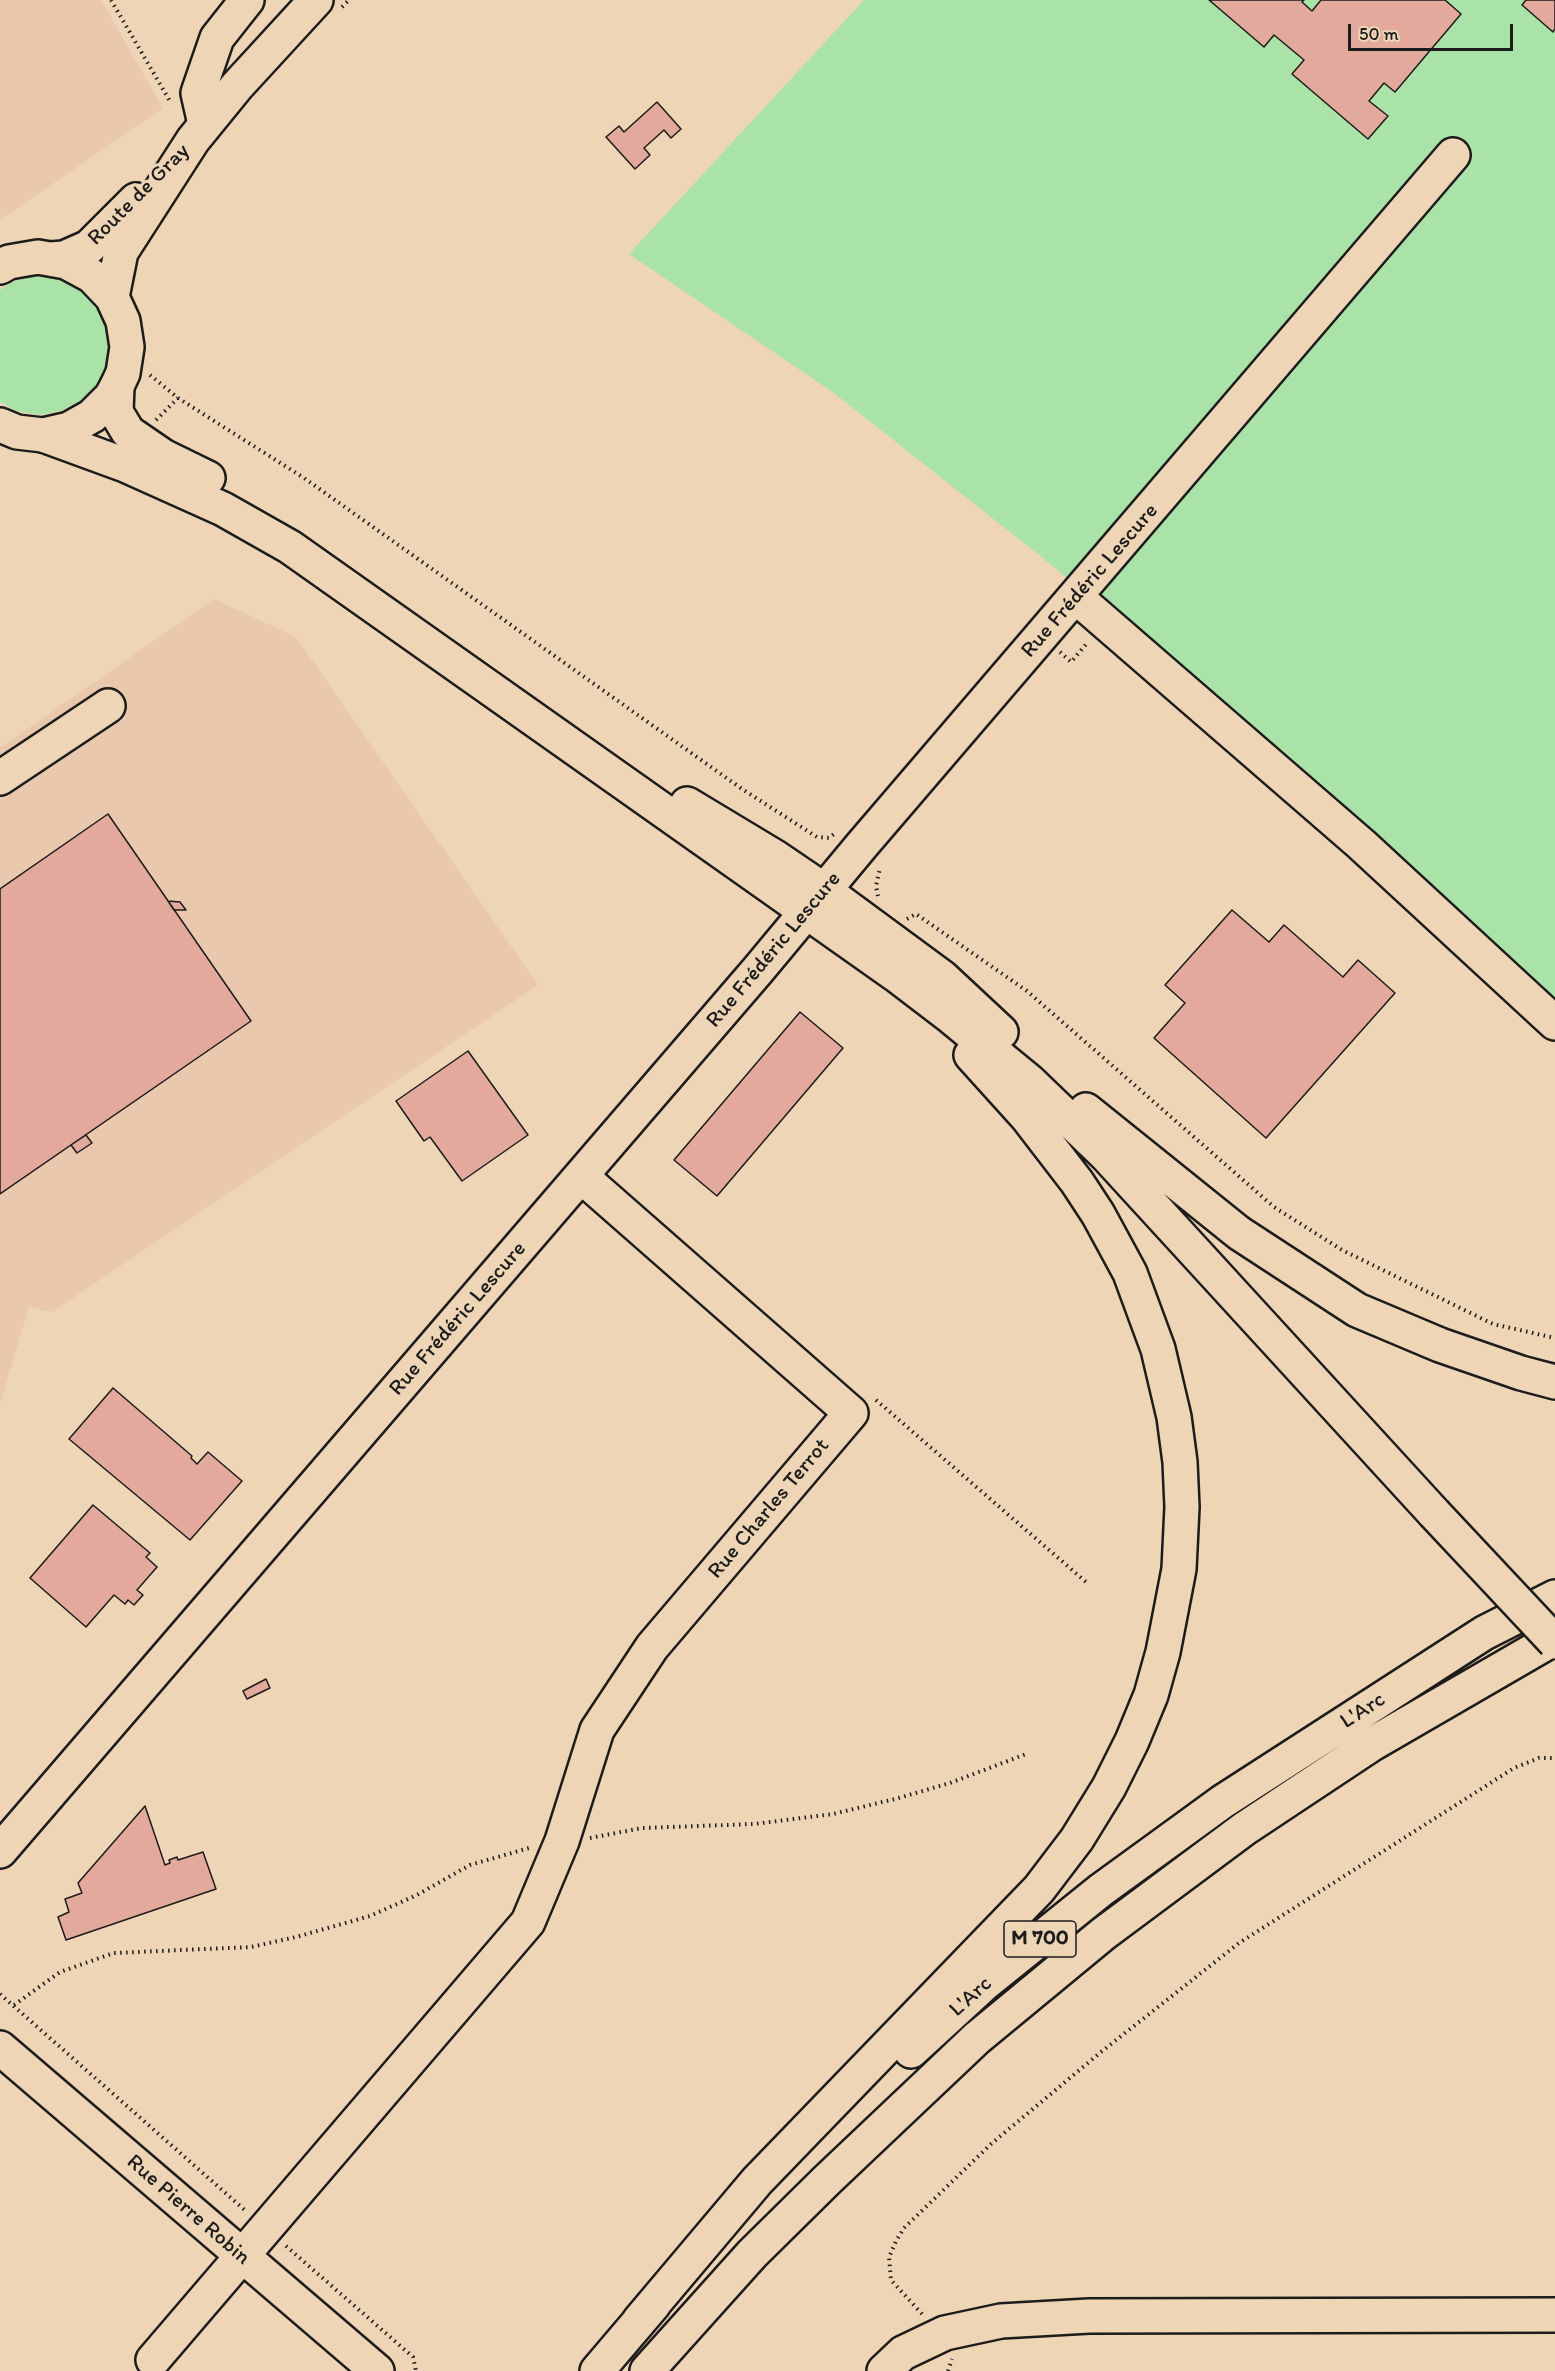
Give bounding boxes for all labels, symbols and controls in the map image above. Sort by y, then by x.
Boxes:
scale bar [1351,12,1516,50]
text: 50 m [1359,23,1399,45]
street label: Route de Gray [82,138,196,252]
street label: Rue Frédéric Lescure [1016,498,1164,664]
street label: Rue Frédéric Lescure [701,867,847,1033]
street label: Rue Frédéric Lescure [384,1236,532,1402]
street label: Rue Charles Terrot [703,1433,835,1585]
street label: L'Arc [1336,1687,1390,1735]
road number: M 700 [1004,1921,1076,1957]
street label: L'Arc [944,1971,998,2023]
street label: Rue Pierre Robin [121,2149,255,2271]

